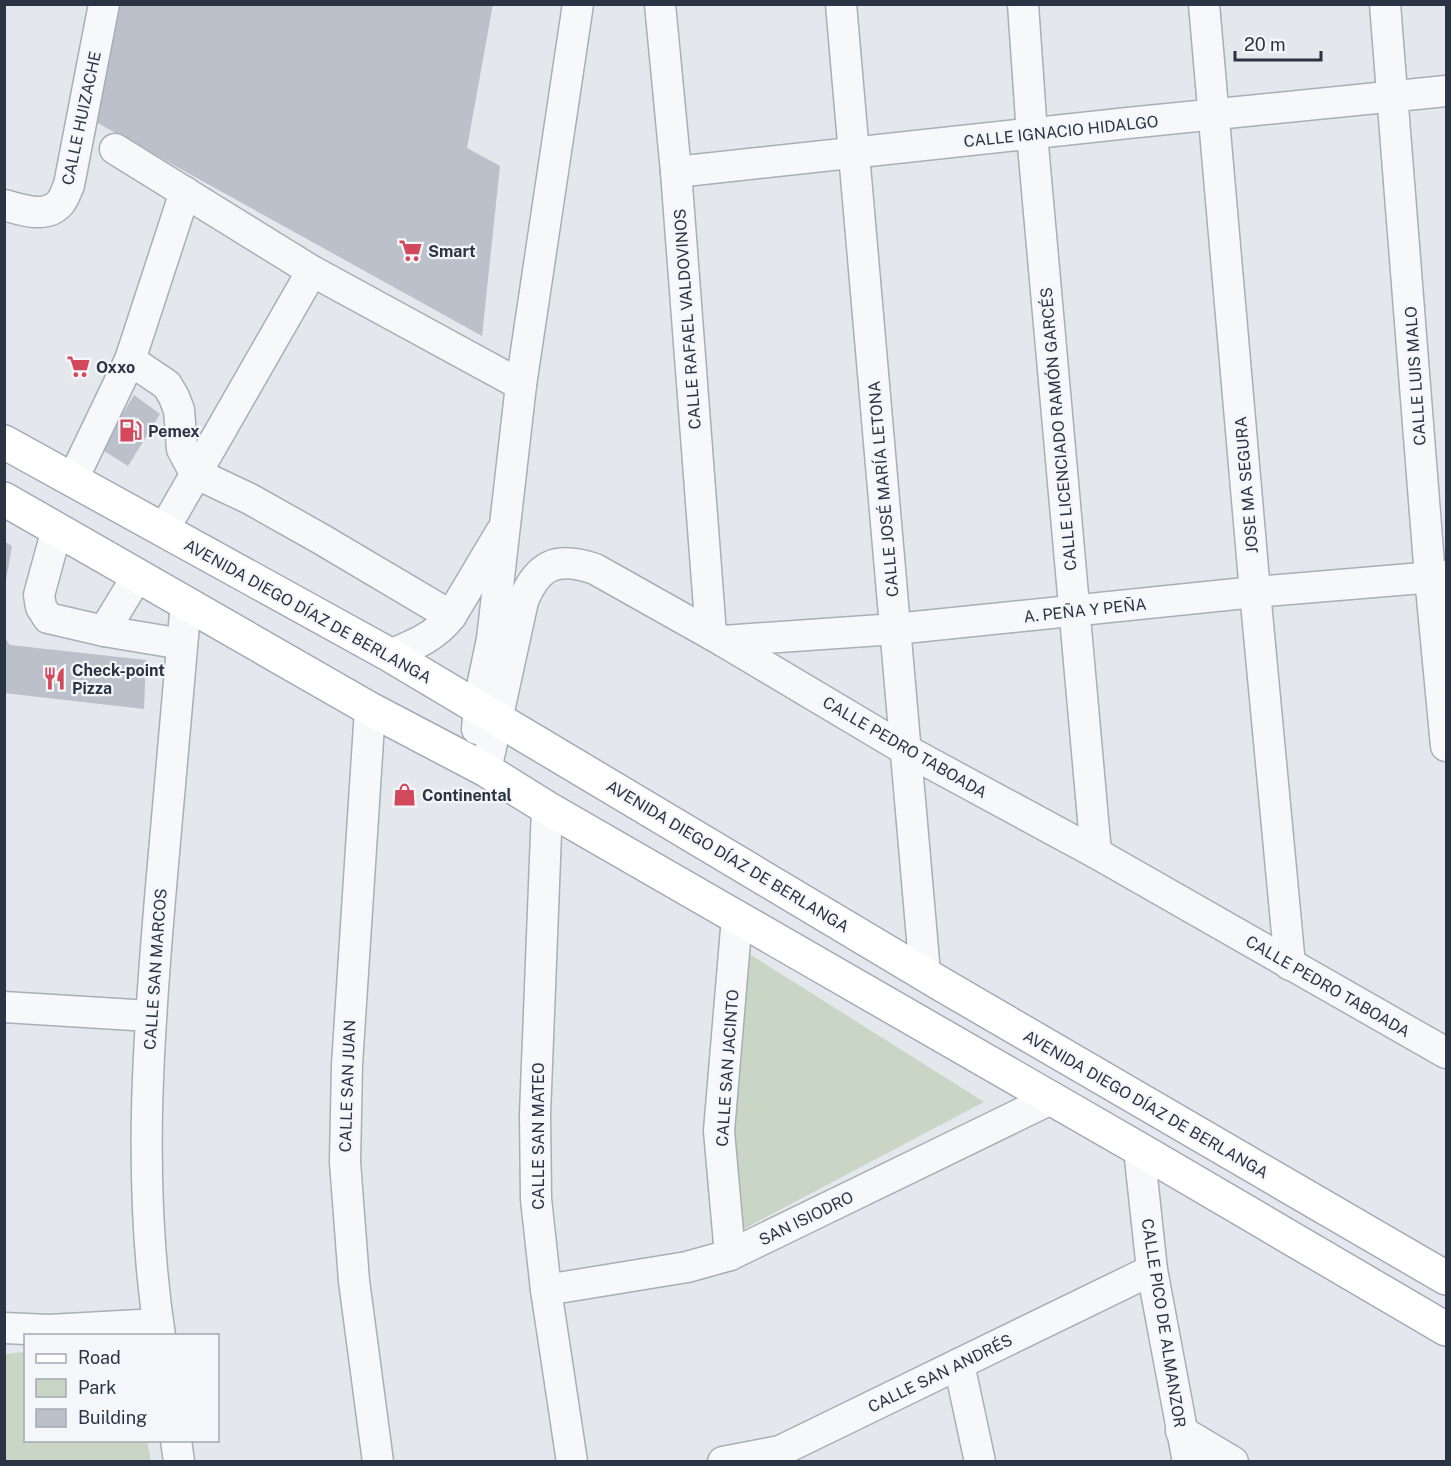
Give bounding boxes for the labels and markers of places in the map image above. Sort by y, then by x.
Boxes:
supermarket icon: Smart [397,238,423,264]
place label: Smart [428,242,476,261]
supermarket icon: Oxxo [65,354,91,380]
place label: Oxxo [96,358,135,377]
fuel station icon: Pemex [117,418,143,444]
place label: Pemex [148,422,200,441]
place label: Check-point Pizza [72,661,165,698]
restaurant icon: Check-point Pizza [41,666,67,692]
shop icon: Continental [391,782,417,808]
place label: Continental [422,786,512,805]

